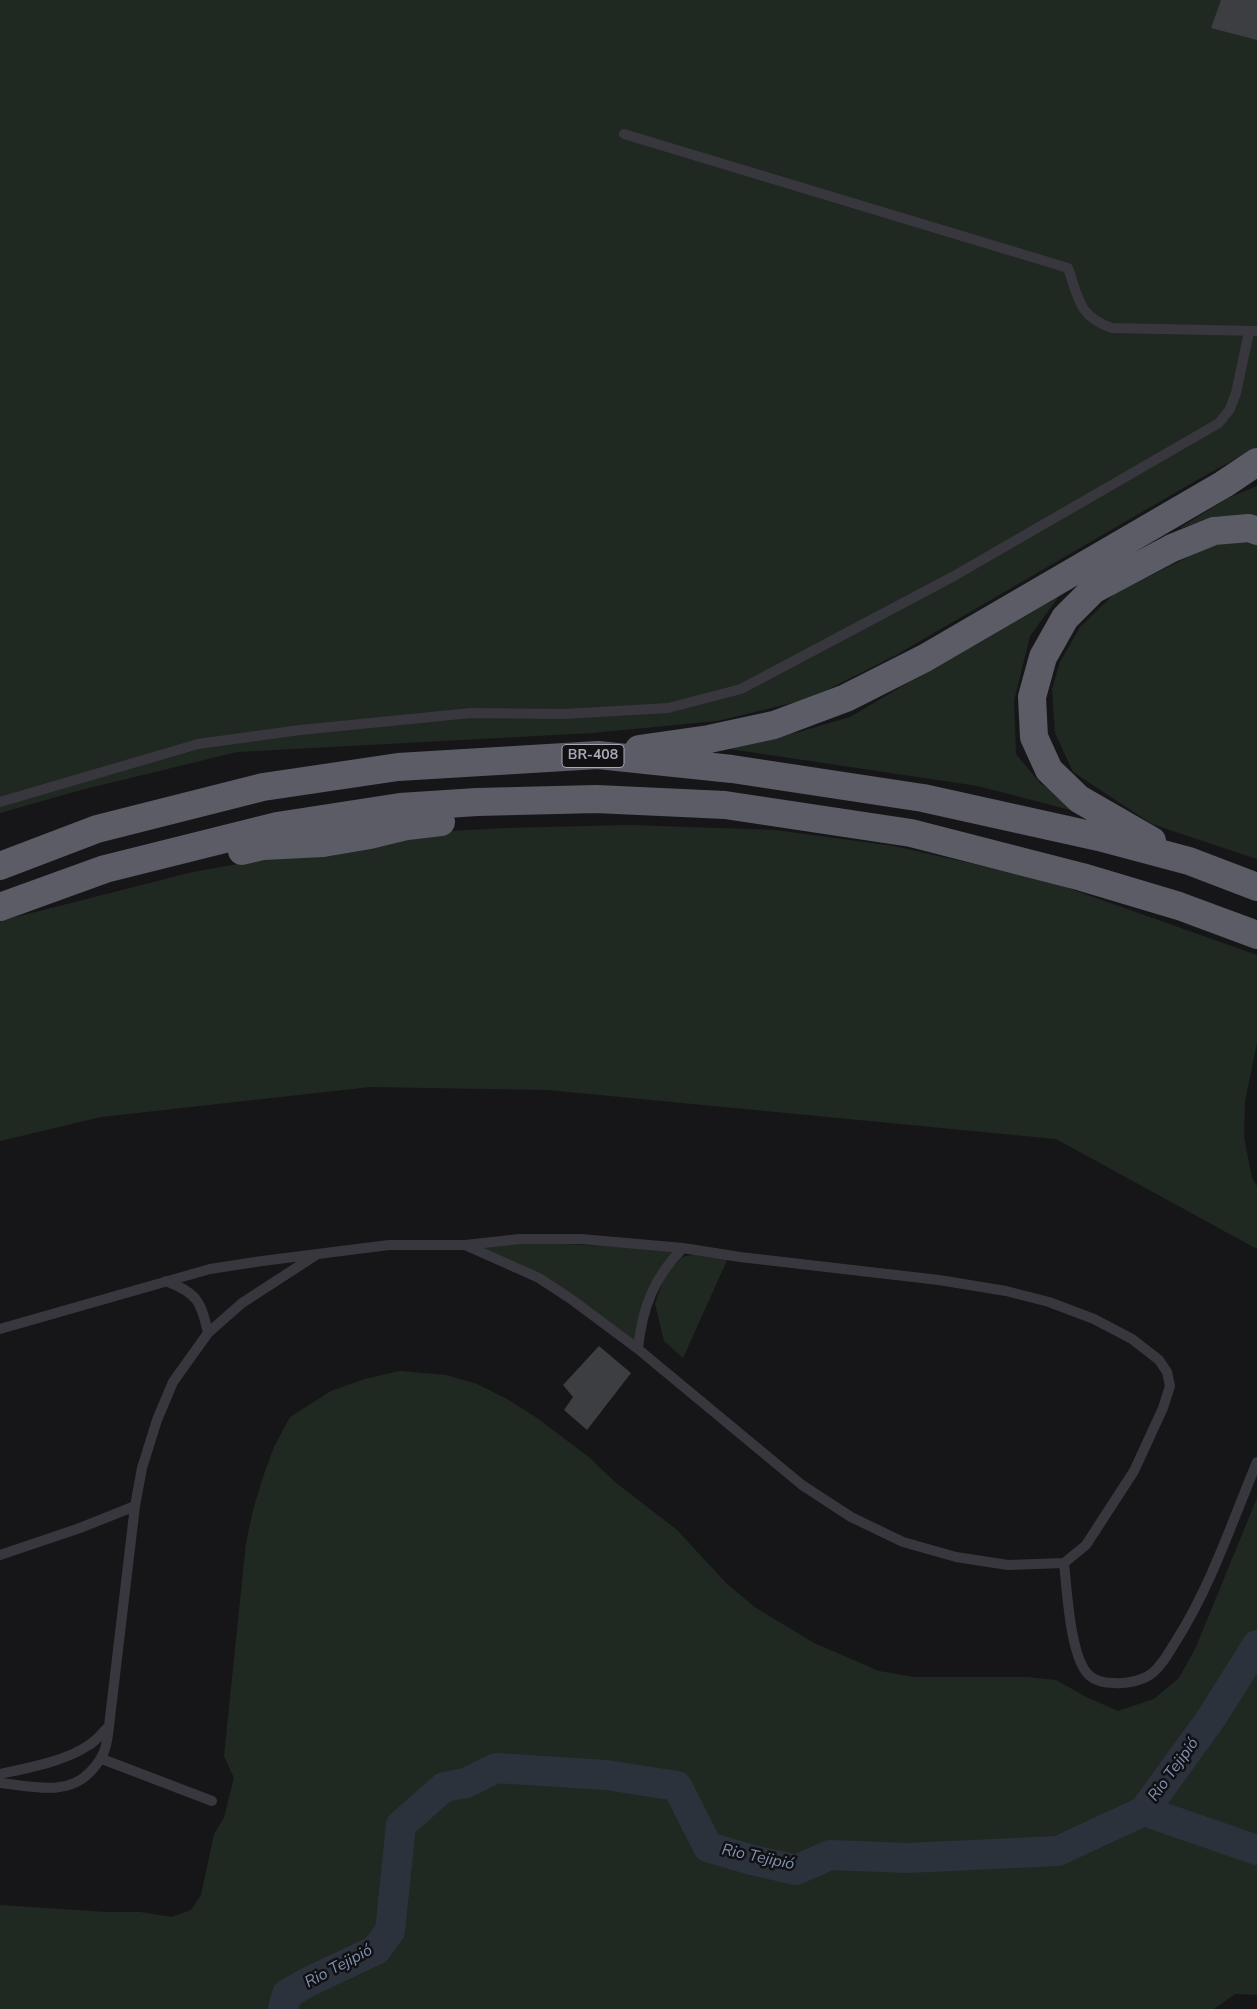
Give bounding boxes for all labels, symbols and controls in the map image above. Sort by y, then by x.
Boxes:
road number: BR-408 [562,744,624,768]
water label: Rio Tejipió [1145,1735,1203,1805]
water label: Rio Tejipió [720,1841,796,1875]
water label: Rio Tejipió [302,1941,376,1993]

